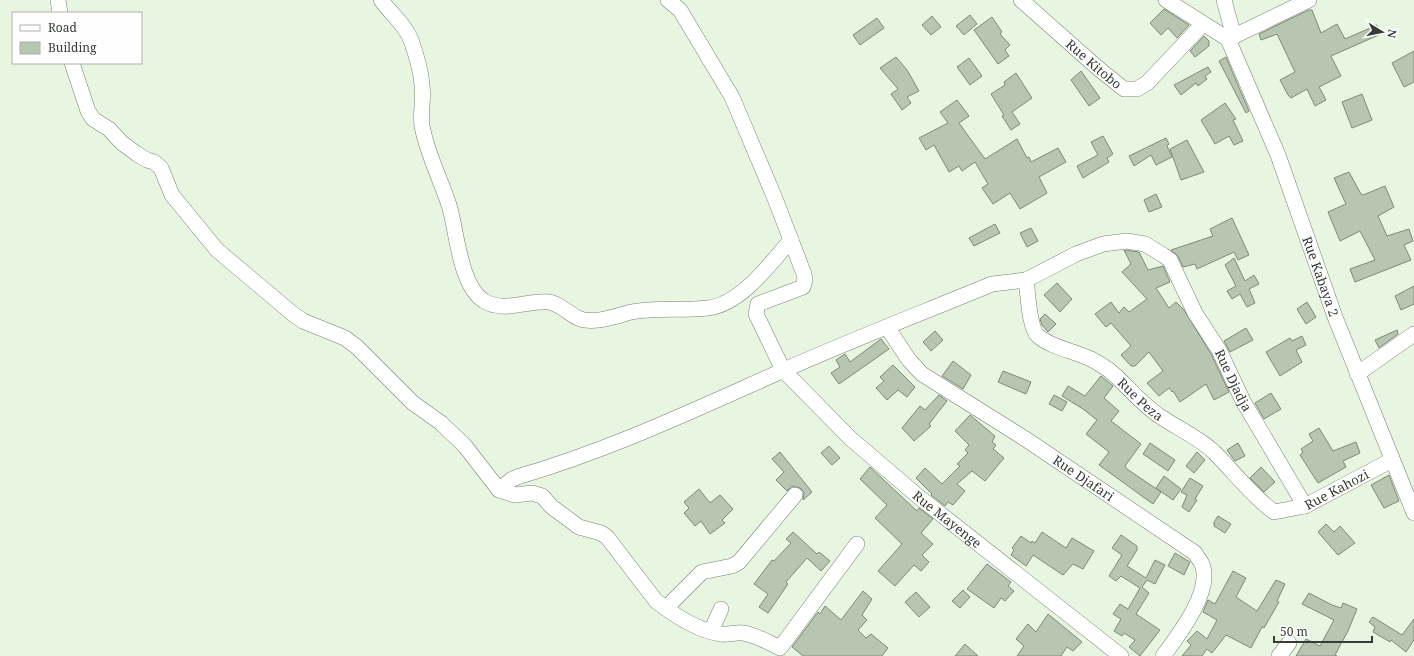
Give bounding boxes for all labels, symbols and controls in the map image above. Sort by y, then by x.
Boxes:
legend [12,12,142,64]
north arrow [1362,12,1402,52]
text: Road [48,19,78,36]
text: N [1384,28,1400,40]
street label: Rue Kitobo [1062,35,1126,93]
text: Building [48,39,97,56]
street label: Rue Kabaya 2 [1298,234,1343,319]
street label: Rue Djadja [1211,346,1256,415]
street label: Rue Peza [1114,374,1167,425]
street label: Rue Djafari [1049,451,1118,505]
street label: Rue Kahozi [1301,465,1372,514]
street label: Rue Mayenge [909,486,985,552]
scale bar [1274,618,1372,644]
text: 50 m [1280,623,1308,640]

